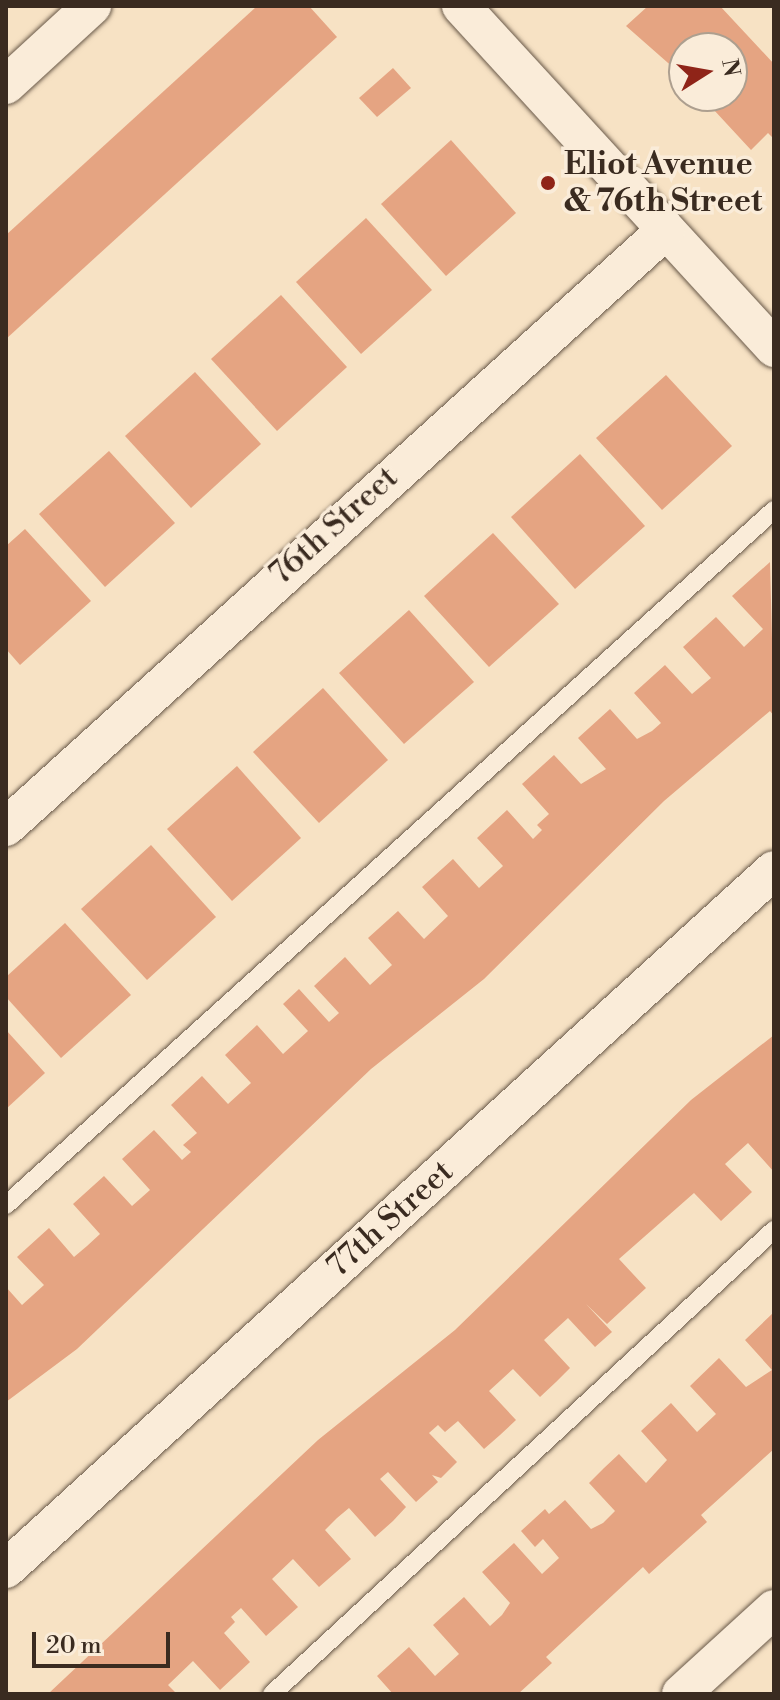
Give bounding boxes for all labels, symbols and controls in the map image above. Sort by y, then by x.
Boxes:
north arrow [668,32,748,112]
text: N [715,57,745,79]
place label: Eliot Avenue & 76th Street [564,146,762,221]
marker: Eliot Avenue & 76th Street [539,174,557,192]
street label: 76th Street [262,459,406,593]
street label: 77th Street [319,1152,461,1286]
scale bar [36,1616,174,1666]
text: 20 m [46,1631,102,1661]

